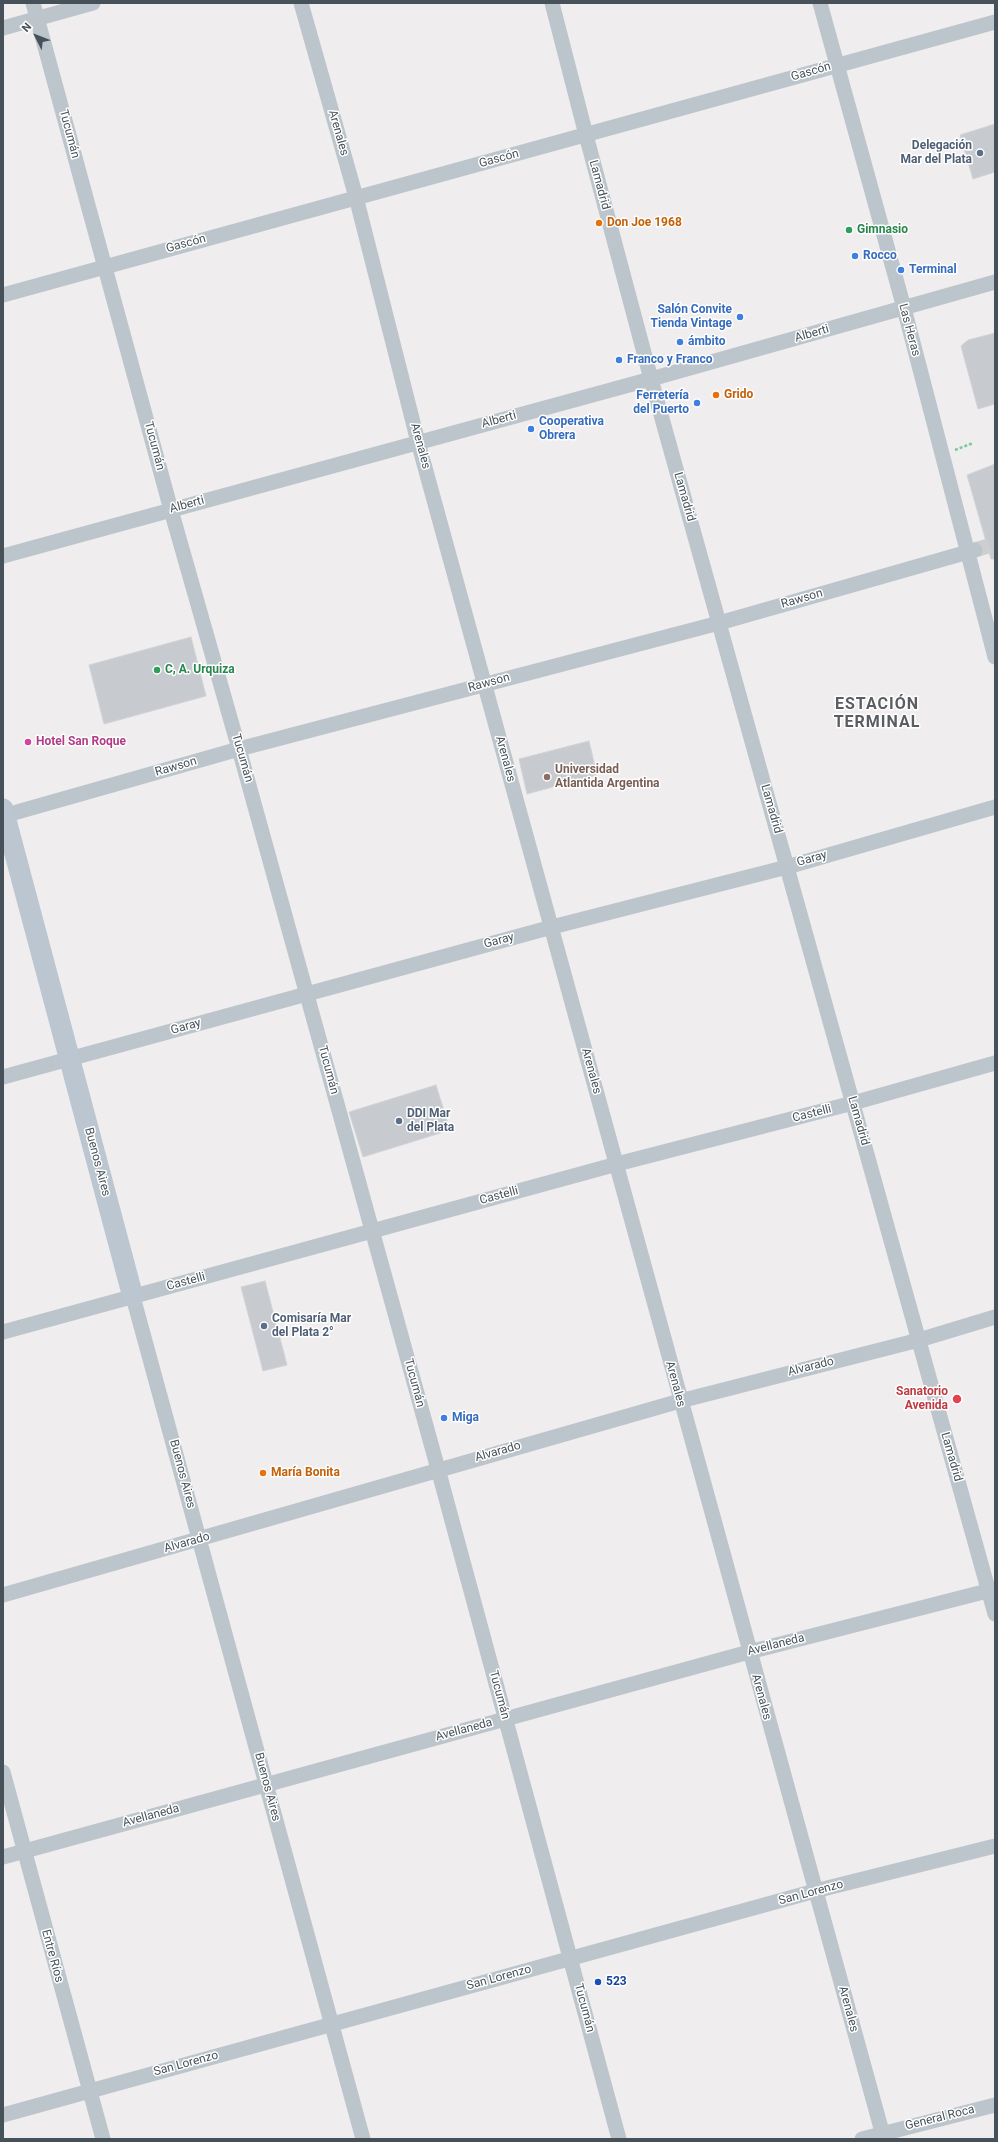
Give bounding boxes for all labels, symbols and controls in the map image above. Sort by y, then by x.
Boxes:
north arrow [16,16,56,56]
text: N [19,20,34,35]
street label: Gascón [789,59,833,85]
street label: Tucumán [56,108,82,160]
street label: Arenales [325,109,351,157]
place label: Delegación Mar del Plata [900,139,972,167]
street label: Gascón [478,147,520,171]
marker: Delegación Mar del Plata [975,148,985,158]
street label: Lamadrid [586,159,612,211]
place label: Don Joe 1968 [607,216,682,230]
marker: Don Joe 1968 [594,218,604,228]
place label: Gimnasio [857,223,908,237]
marker: Gimnasio [844,225,854,235]
street label: Gascón [165,232,207,256]
place label: Rocco [863,249,897,263]
marker: Rocco [850,251,860,261]
place label: Terminal [909,263,957,277]
marker: Terminal [896,265,906,275]
street label: Las Heras [895,302,923,358]
place label: Salón Convite Tienda Vintage [650,303,732,331]
marker: Salón Convite Tienda Vintage [735,312,745,322]
street label: Alberti [793,322,831,346]
place label: ámbito [688,335,725,349]
marker: ámbito [675,337,685,347]
place label: Franco y Franco [627,353,713,367]
marker: Franco y Franco [614,355,624,365]
place label: Grido [724,388,753,402]
place label: Ferretería del Puerto [633,389,689,417]
marker: Grido [711,390,721,400]
marker: Ferretería del Puerto [692,398,702,408]
street label: Alberti [480,409,518,431]
place label: Cooperativa Obrera [539,415,604,443]
street label: Tucumán [141,420,167,472]
street label: Arenales [407,422,433,470]
marker: Cooperativa Obrera [526,424,536,434]
street label: Lamadrid [670,471,698,523]
street label: Alberti [168,494,206,516]
street label: Rawson [780,586,824,612]
place label: C, A. Urquiza [165,663,235,677]
marker: C, A. Urquiza [152,665,162,675]
street label: Rawson [467,671,511,695]
district label: ESTACIÓN TERMINAL [834,695,920,733]
street label: Tucumán [228,732,256,784]
place label: Hotel San Roque [36,735,126,749]
street label: Arenales [492,735,518,783]
marker: Hotel San Roque [23,737,33,747]
street label: Rawson [154,754,198,780]
place label: Universidad Atlantida Argentina [555,763,660,791]
marker: Universidad Atlantida Argentina [542,772,552,782]
street label: Lamadrid [757,783,785,835]
street label: Garay [795,848,829,870]
street label: Garay [482,930,516,952]
street label: Garay [169,1016,203,1038]
street label: Tucumán [315,1044,341,1096]
street label: Arenales [578,1047,604,1095]
street label: Lamadrid [844,1095,872,1147]
street label: Castelli [791,1102,833,1126]
place label: DDI Mar del Plata [407,1107,454,1135]
marker: DDI Mar del Plata [394,1116,404,1126]
street label: Buenos Aires [81,1126,113,1198]
street label: Castelli [478,1184,520,1208]
street label: Castelli [165,1270,207,1294]
place label: Comisaría Mar del Plata 2° [272,1312,351,1340]
marker: Comisaría Mar del Plata 2° [259,1321,269,1331]
street label: Alvarado [786,1354,836,1380]
street label: Tucumán [401,1357,427,1409]
street label: Arenales [662,1360,688,1408]
place label: Sanatorio Avenida [896,1385,948,1413]
marker: Sanatorio Avenida [951,1393,963,1405]
place label: Miga [452,1411,479,1425]
marker: Miga [439,1413,449,1423]
street label: Lamadrid [937,1431,965,1483]
street label: Buenos Aires [166,1438,198,1510]
street label: Alvarado [473,1439,523,1465]
place label: María Bonita [271,1466,340,1480]
marker: María Bonita [258,1468,268,1478]
street label: Alvarado [162,1530,212,1556]
street label: Avellaneda [746,1631,806,1659]
street label: Tucumán [486,1669,512,1721]
street label: Arenales [748,1673,774,1721]
street label: Avellaneda [434,1716,494,1744]
street label: Buenos Aires [251,1751,283,1823]
street label: Avellaneda [121,1802,181,1830]
street label: San Lorenzo [777,1877,845,1909]
street label: Entre Ríos [38,1928,66,1984]
street label: San Lorenzo [465,1962,533,1994]
place label: 523 [606,1975,627,1989]
marker: 523 [593,1977,603,1987]
street label: Tucumán [571,1982,597,2034]
street label: Arenales [835,1985,861,2033]
street label: San Lorenzo [152,2048,220,2080]
street label: General Roca [904,2102,976,2134]

